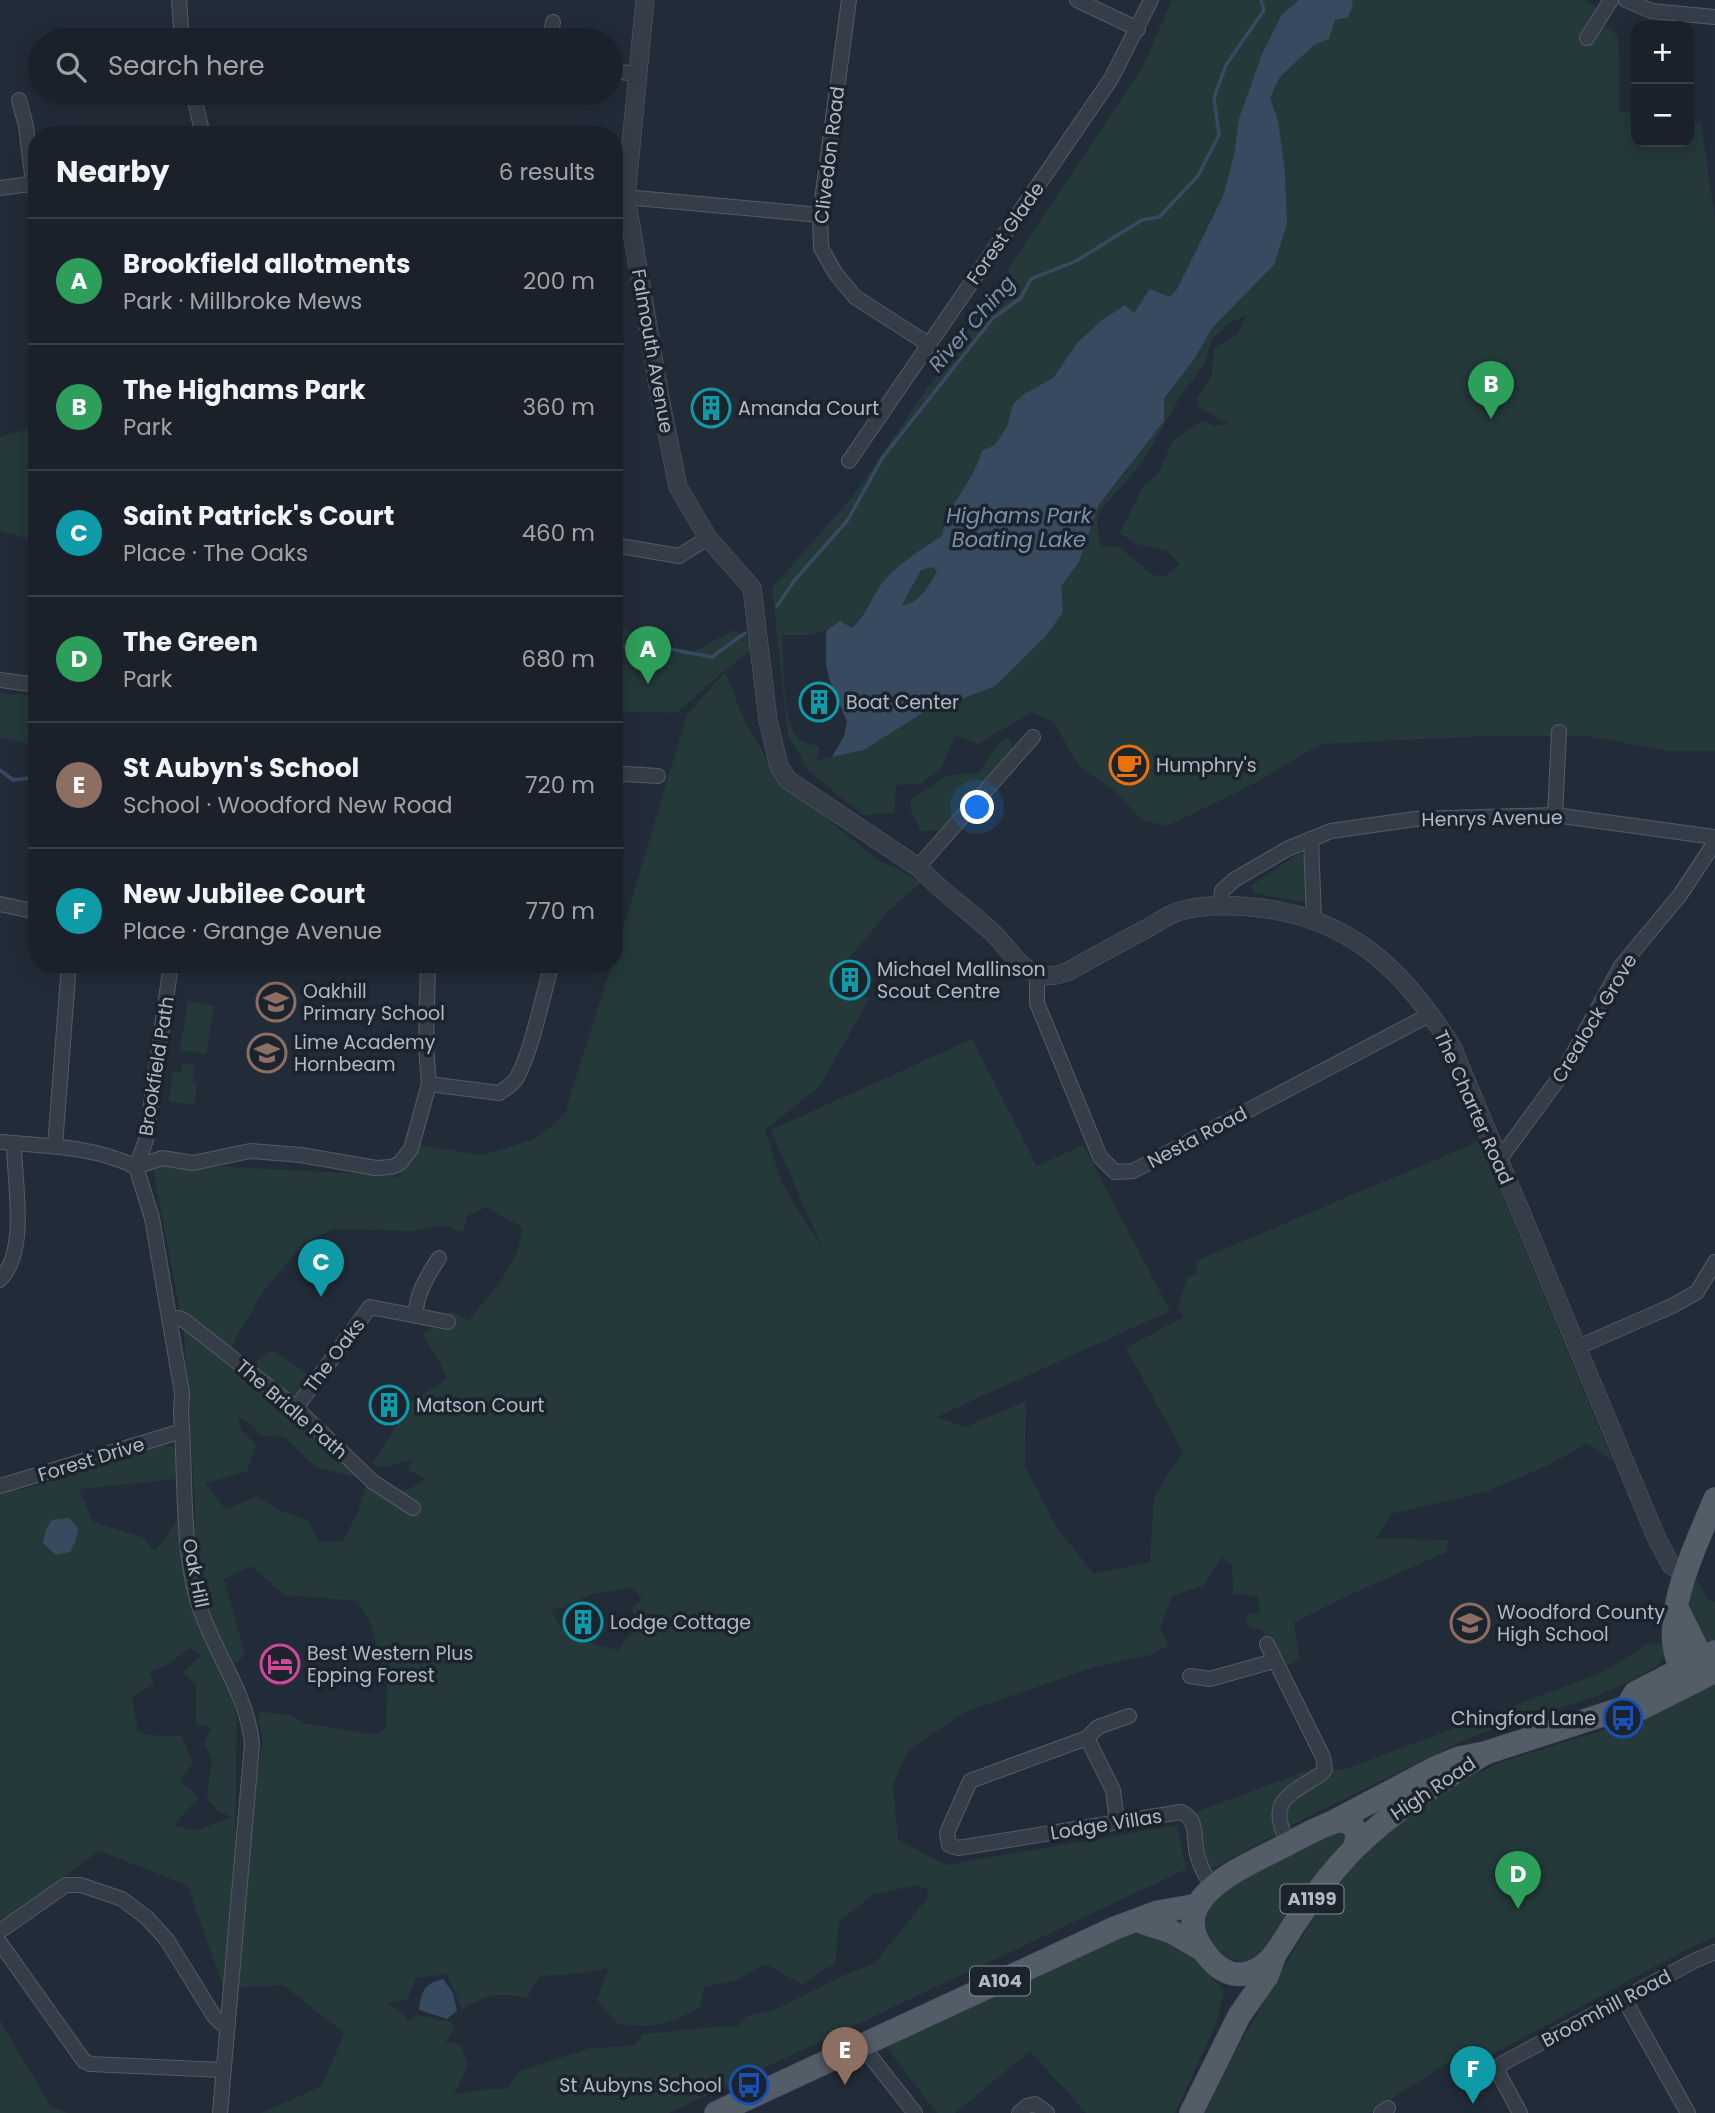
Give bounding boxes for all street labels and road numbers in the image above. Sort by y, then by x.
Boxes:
street label: Clivedon Road [808,85,851,225]
street label: Forest Glade [960,177,1051,290]
street label: Falmouth Avenue [625,267,680,435]
street label: Henrys Avenue [1421,804,1563,833]
street label: Crealock Grove [1545,949,1644,1088]
street label: Brookfield Path [132,994,181,1138]
street label: The Charter Road [1427,1026,1520,1189]
street label: Nesta Road [1143,1100,1252,1175]
street label: The Oaks [298,1313,371,1398]
street label: The Bridle Path [230,1353,353,1465]
street label: Forest Drive [35,1430,148,1488]
street label: Oak Hill [176,1536,215,1610]
street label: High Road [1385,1750,1481,1827]
street label: Lodge Villas [1048,1802,1164,1847]
road number: A1199 [1280,1884,1344,1913]
street label: Broomhill Road [1537,1963,1676,2054]
road number: A104 [970,1966,1030,1996]

